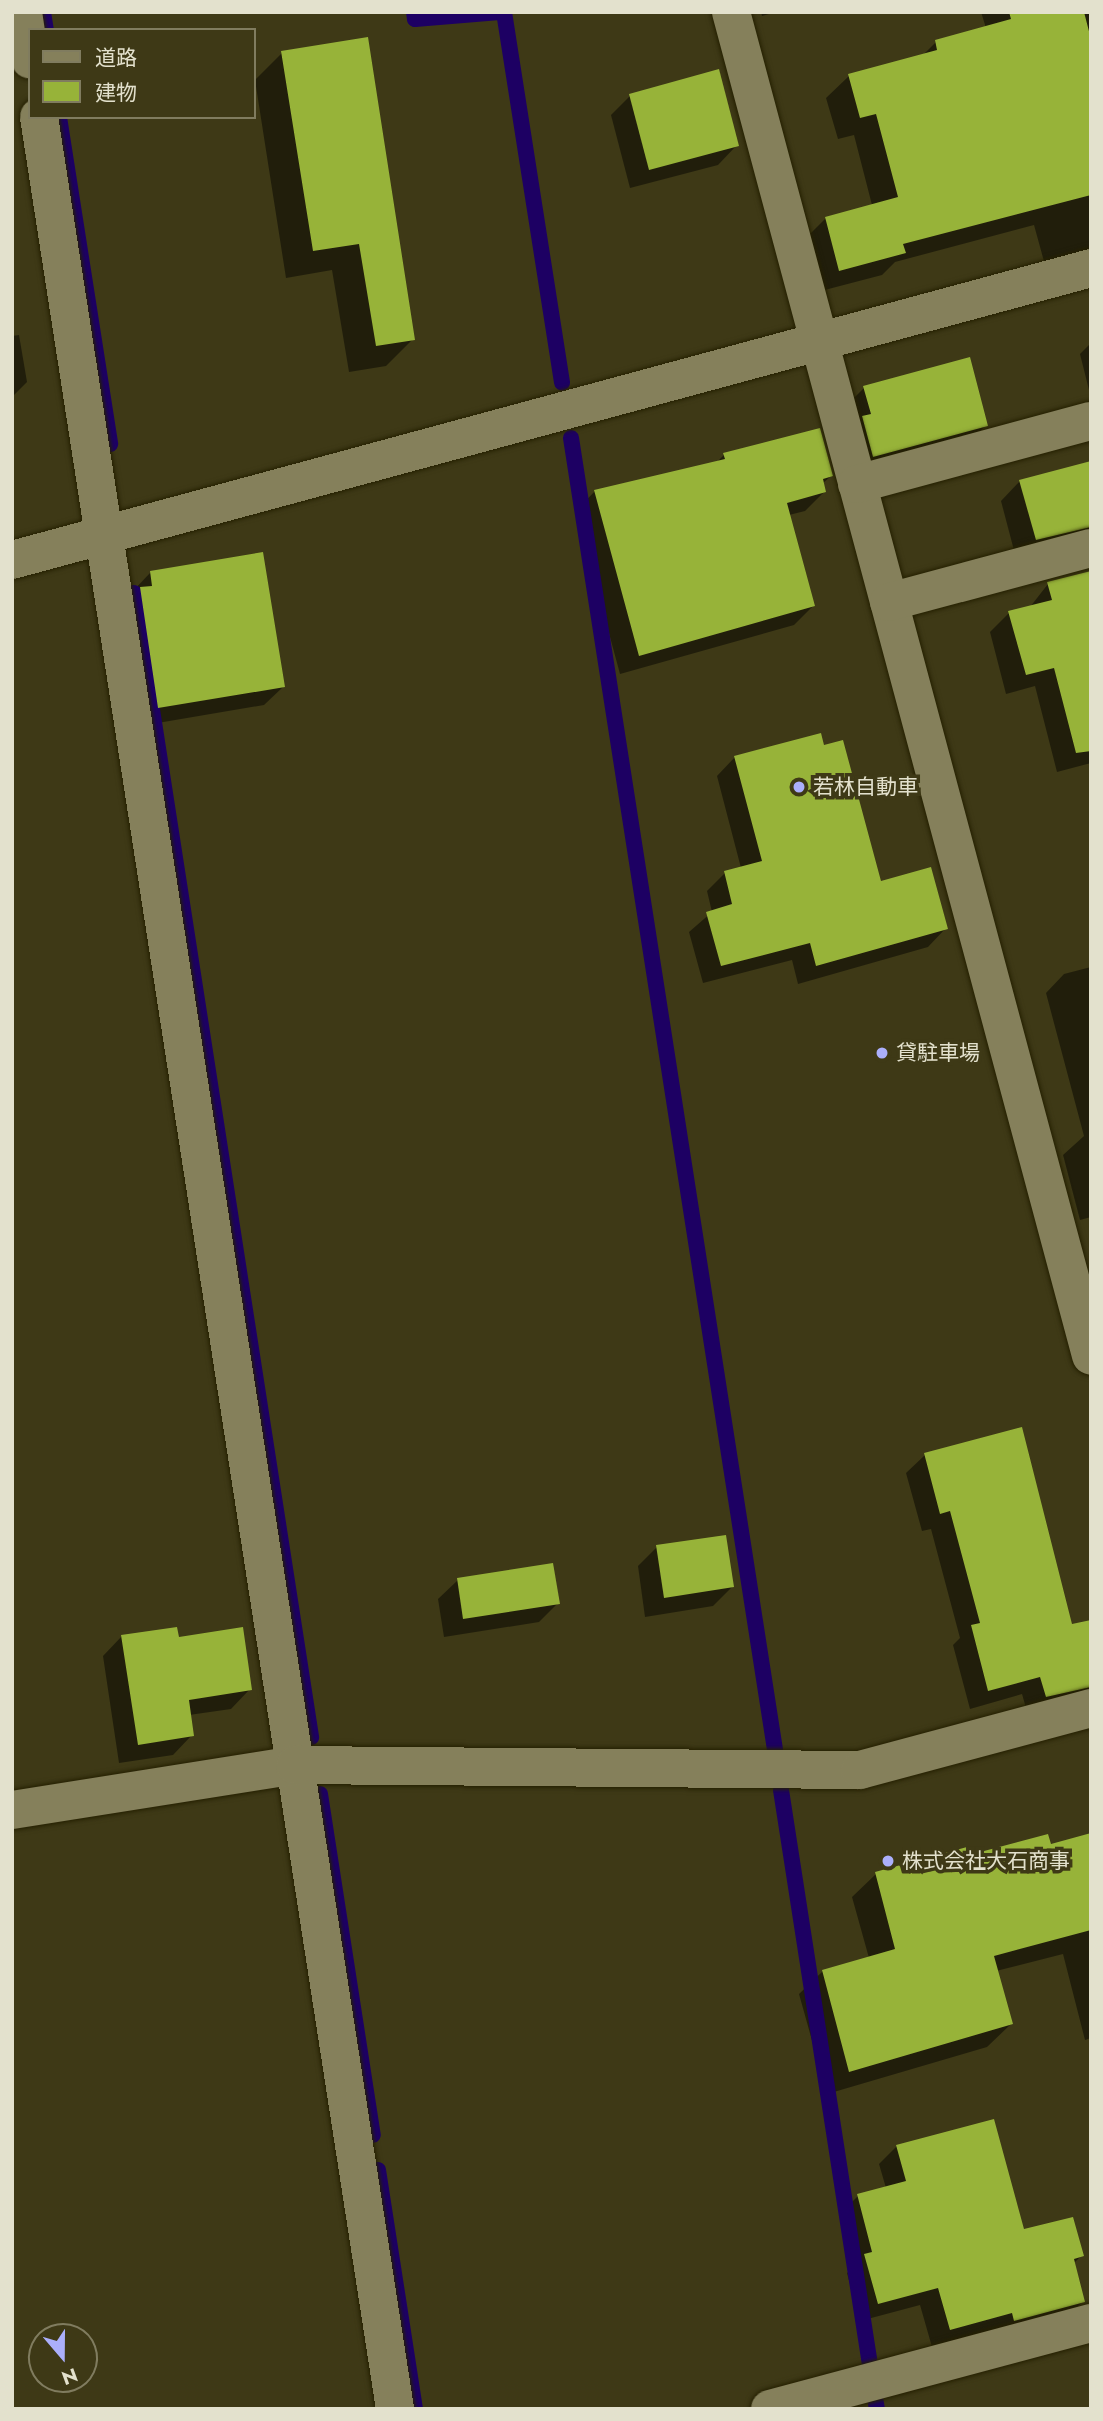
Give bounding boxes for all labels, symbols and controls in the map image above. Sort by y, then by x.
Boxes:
legend [28,28,256,119]
text: 道路 [95,43,137,73]
text: 建物 [95,78,137,108]
place label: 若林自動車 [813,774,918,800]
marker: 若林自動車 [791,779,807,795]
place label: 貸駐車場 [896,1040,980,1066]
marker: 貸駐車場 [874,1045,890,1061]
place label: 株式会社大石商事 [902,1848,1070,1874]
marker: 株式会社大石商事 [880,1853,896,1869]
north arrow [28,2323,98,2393]
text: N [58,2361,81,2392]

